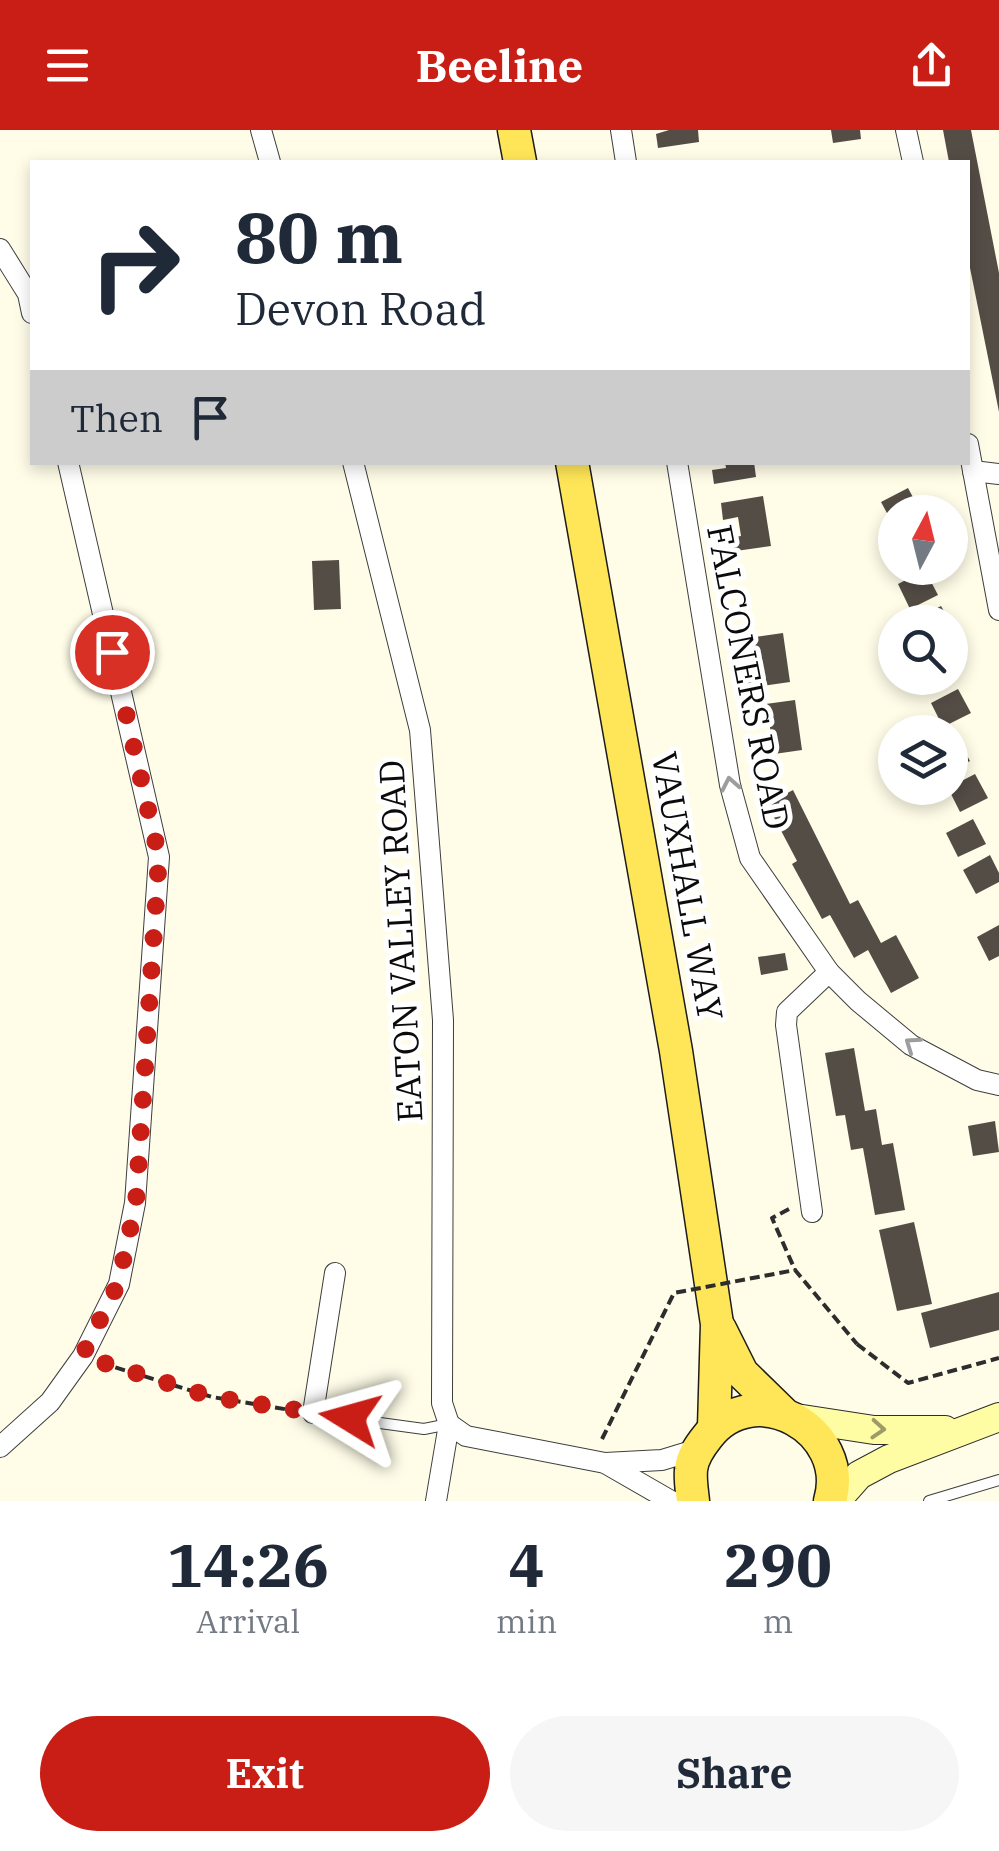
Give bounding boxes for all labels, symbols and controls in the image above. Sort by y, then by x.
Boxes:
text: Beeline [416,36,583,94]
icon: menu [40,38,95,93]
icon: share [904,38,959,93]
text: 80 m [235,191,403,282]
icon: right [70,200,200,330]
text: Devon Road [235,279,486,337]
icon: arrive [183,390,238,445]
text: Then [70,393,163,442]
north arrow [878,495,968,585]
map controls [878,495,968,805]
street label: FALCONERS ROAD [697,521,801,833]
button: search [878,605,968,695]
pin [70,610,155,695]
icon: arrive [85,625,140,680]
button: layers [878,715,968,805]
street label: VAUXHALL WAY [642,748,734,1024]
street label: EATON VALLEY ROAD [368,759,432,1123]
one-way arrow [721,776,742,793]
one-way arrow [904,1038,923,1056]
position arrow [298,1366,402,1470]
one-way arrow [871,1418,887,1439]
text: 14:26 [167,1525,329,1604]
text: 4 [509,1525,545,1604]
text: 290 [724,1525,832,1604]
text: Arrival [196,1600,300,1642]
text: min [496,1600,557,1642]
text: m [763,1600,793,1642]
button: Exit [40,1716,490,1831]
button: Share [510,1716,959,1831]

